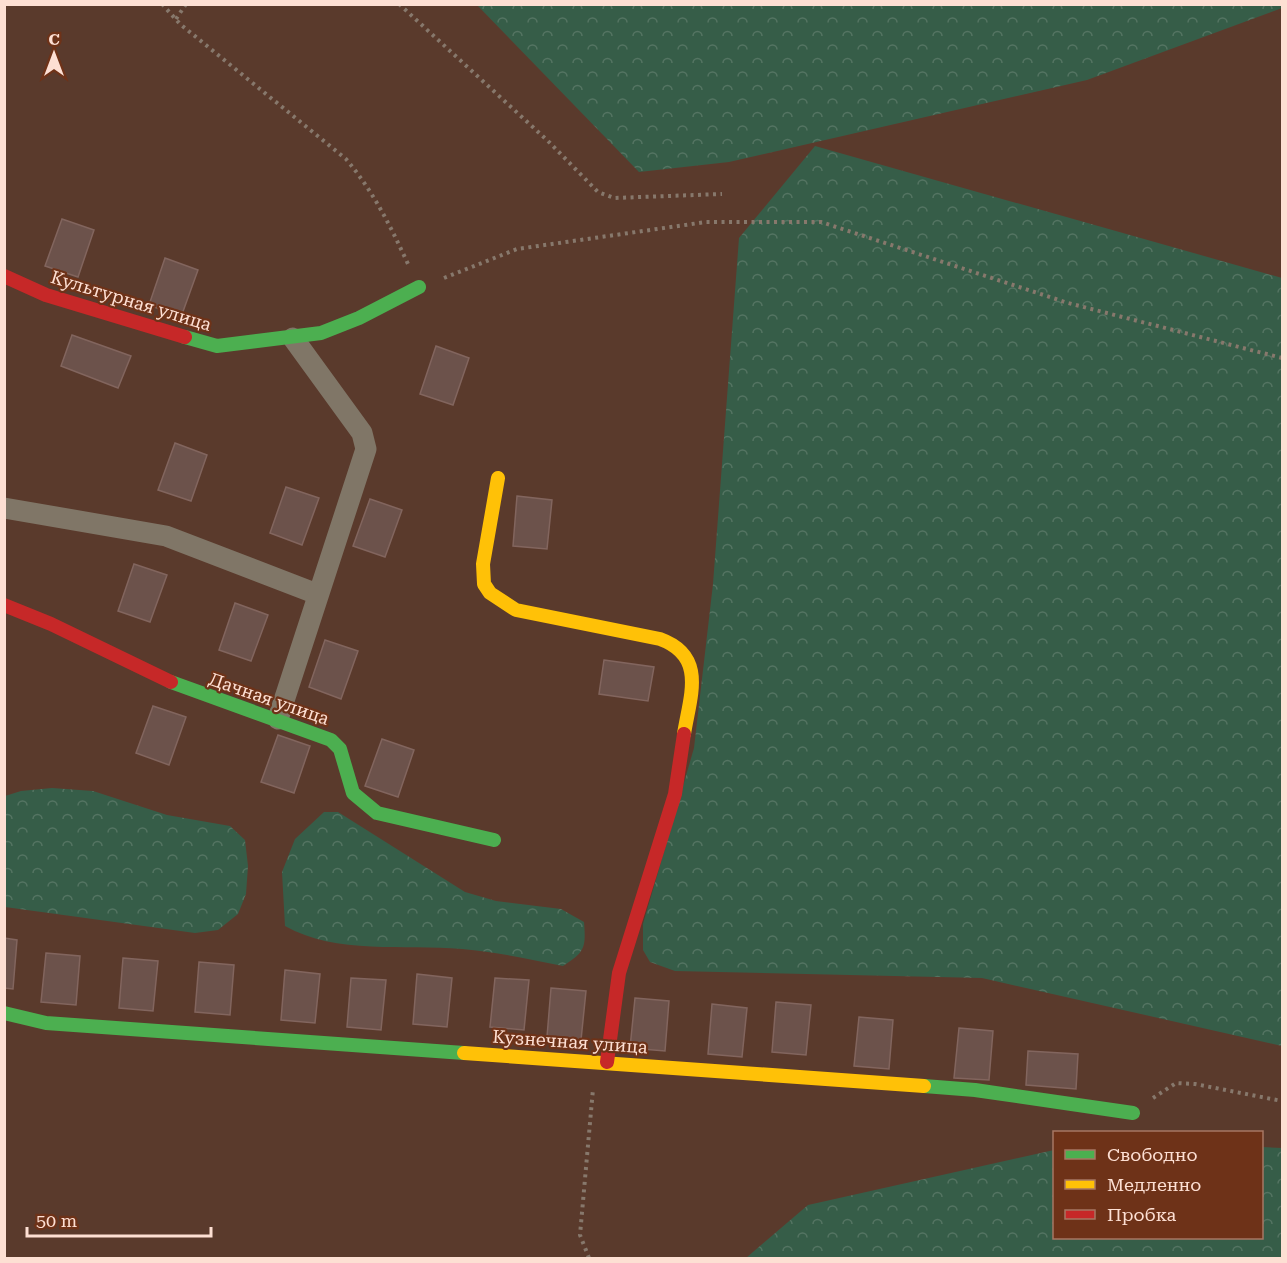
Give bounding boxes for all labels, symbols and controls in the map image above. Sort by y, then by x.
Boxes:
north arrow [24,24,84,84]
text: С [48,30,60,49]
street label: Культурная улица [48,266,214,335]
street label: Дачная улица [206,668,332,729]
street label: Кузнечная улица [492,1026,649,1057]
legend [1053,1131,1263,1239]
text: Свободно [1107,1144,1197,1165]
text: Медленно [1107,1174,1201,1195]
scale bar [27,1200,212,1238]
text: Пробка [1107,1204,1176,1225]
text: 50 m [36,1210,77,1231]

